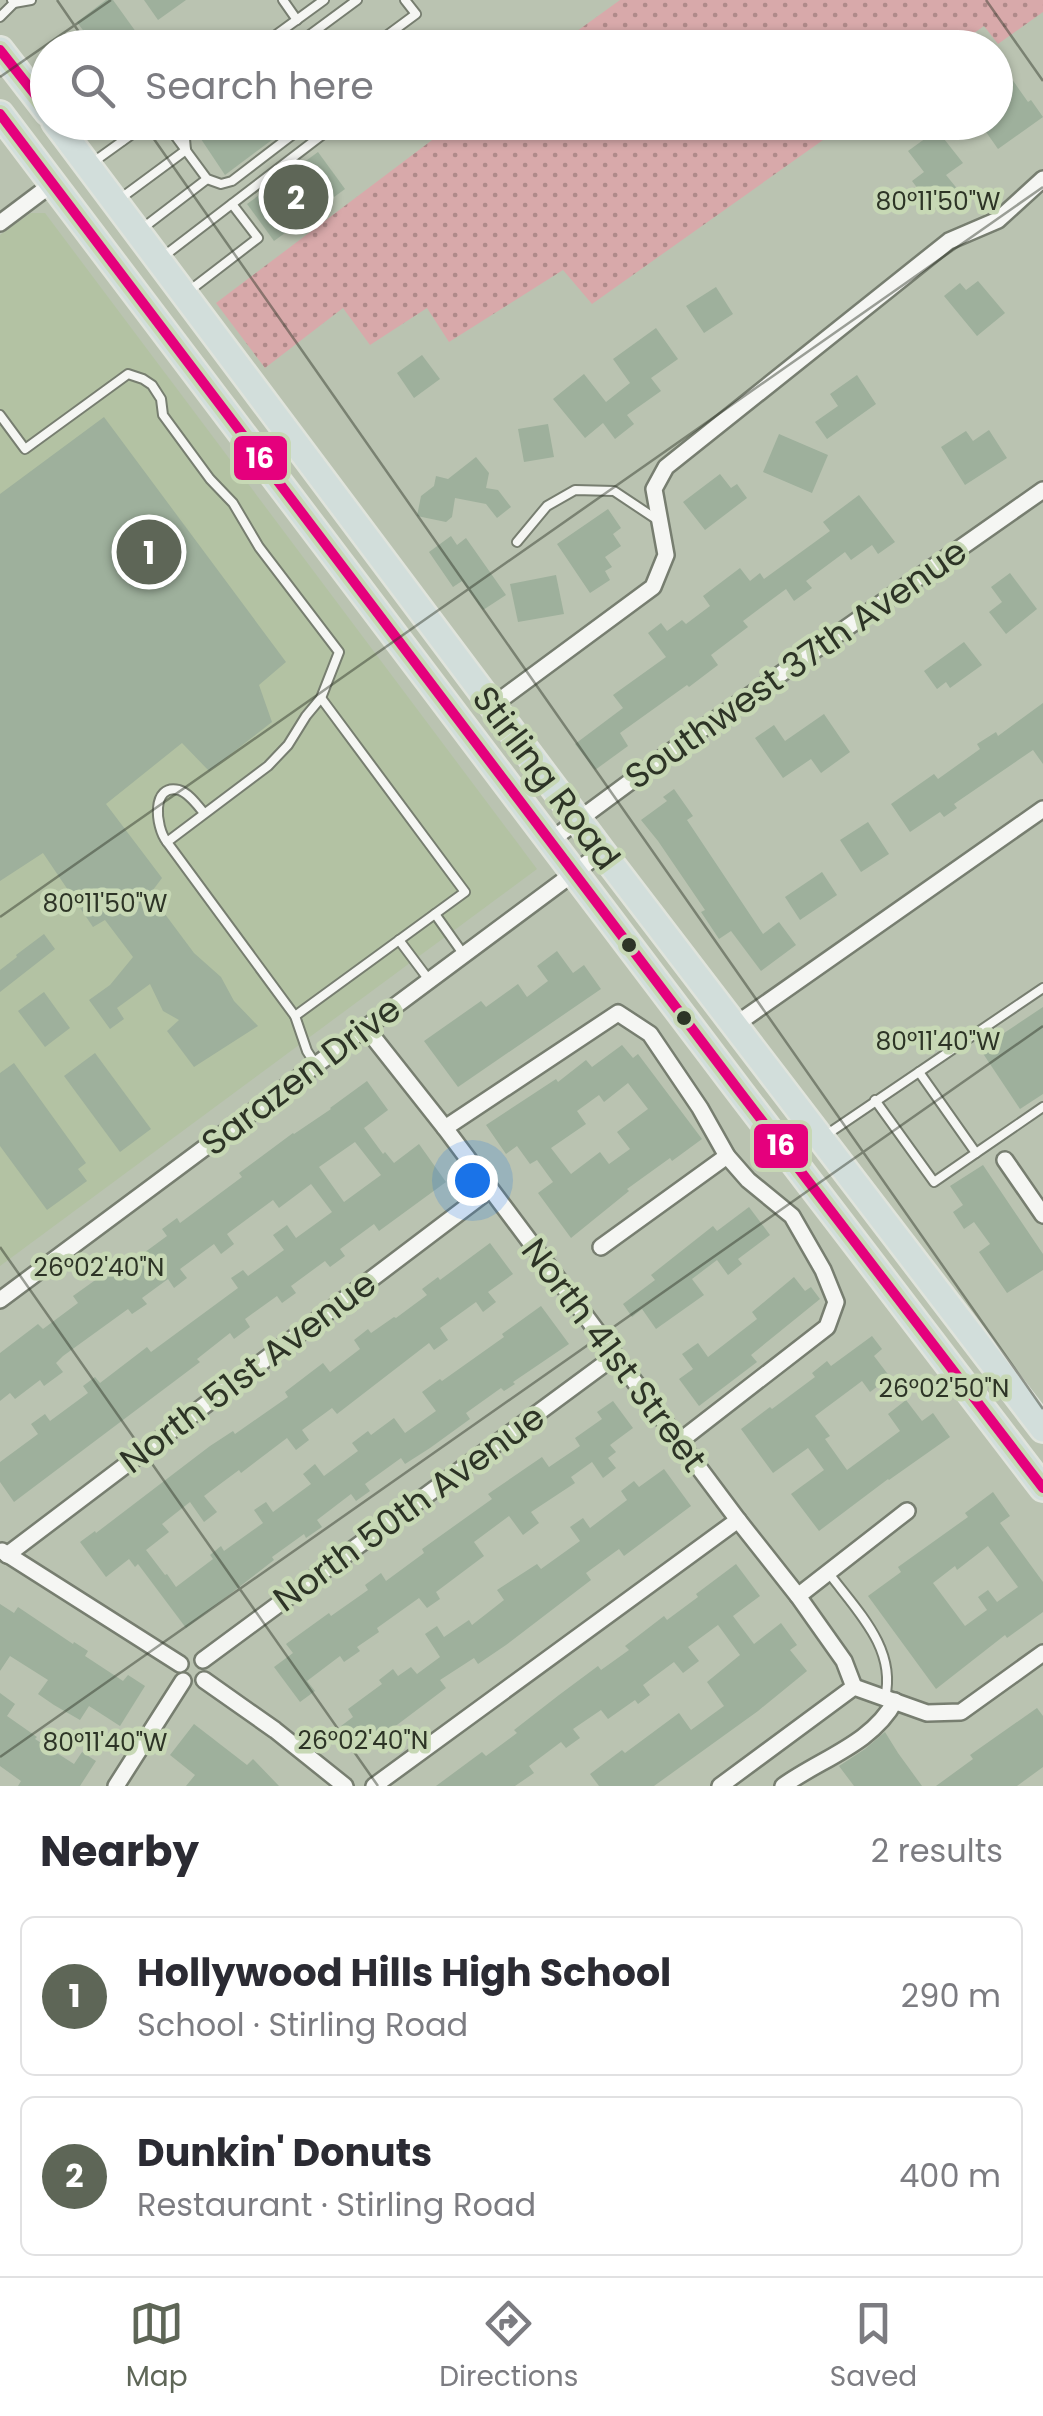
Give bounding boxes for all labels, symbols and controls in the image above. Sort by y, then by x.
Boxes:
search box [30,30,1013,140]
icon: search [65,58,120,113]
text: Search here [145,59,374,112]
pin: 2 [264,160,328,234]
text: 80°11'50"W [876,184,1000,219]
line badge: 16 [232,434,289,482]
text: 16 [246,439,274,478]
pin: 1 [116,514,182,590]
street label: Southwest 37th Avenue [615,527,976,800]
street label: Stirling Road [461,676,632,880]
text: 80°11'50"W [43,886,167,921]
unlabelled marker [619,935,639,955]
street label: Sarazen Drive [191,984,410,1167]
unlabelled marker [674,1008,694,1028]
text: 80°11'40"W [876,1024,1000,1059]
line badge: 16 [752,1122,810,1170]
text: 16 [767,1126,795,1165]
your location [447,1155,498,1206]
street label: North 41st Street [510,1228,718,1481]
text: 26°02'40"N [34,1250,164,1285]
street label: North 51st Avenue [109,1259,386,1484]
text: 26°02'50"N [879,1371,1009,1406]
street label: North 50th Avenue [263,1392,554,1623]
text: 26°02'40"N [298,1723,428,1758]
text: 80°11'40"W [43,1725,167,1760]
text: Nearby [40,1822,199,1881]
text: 2 results [871,1828,1003,1873]
text: Hollywood Hills High School [137,1946,671,1999]
text: 1 [68,1973,81,2018]
text: 290 m [901,1973,1001,2018]
text: School · Stirling Road [137,2002,468,2047]
text: Dunkin' Donuts [137,2126,432,2179]
text: 2 [65,2153,84,2198]
text: 400 m [899,2153,1001,2198]
text: Restaurant · Stirling Road [137,2182,536,2227]
tab: Map [126,2296,188,2398]
tab: Directions [439,2296,578,2398]
tab: Saved [830,2296,917,2398]

